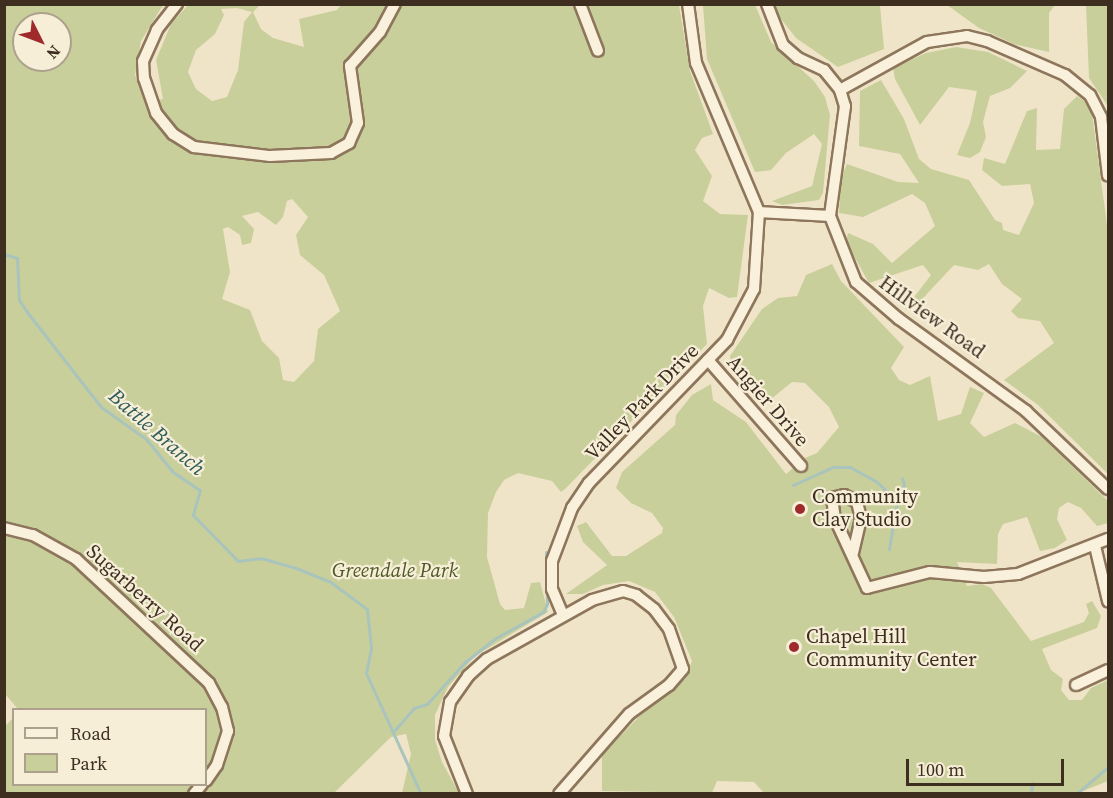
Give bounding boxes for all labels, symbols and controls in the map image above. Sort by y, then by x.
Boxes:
north arrow [12,12,72,72]
text: N [42,41,66,64]
street label: Hillview Road [874,271,990,363]
street label: Valley Park Drive [580,339,704,465]
street label: Angier Drive [722,350,814,452]
water label: Battle Branch [104,383,210,481]
place label: Community Clay Studio [812,485,918,532]
marker: Community Clay Studio [793,502,807,516]
street label: Sugarberry Road [82,539,208,657]
park label: Greendale Park [332,558,458,582]
place label: Chapel Hill Community Center [806,624,977,671]
marker: Chapel Hill Community Center [787,640,801,654]
legend [12,708,207,786]
text: Road [70,721,111,746]
scale bar [909,747,1066,785]
text: Park [70,751,107,776]
text: 100 m [917,757,964,782]

